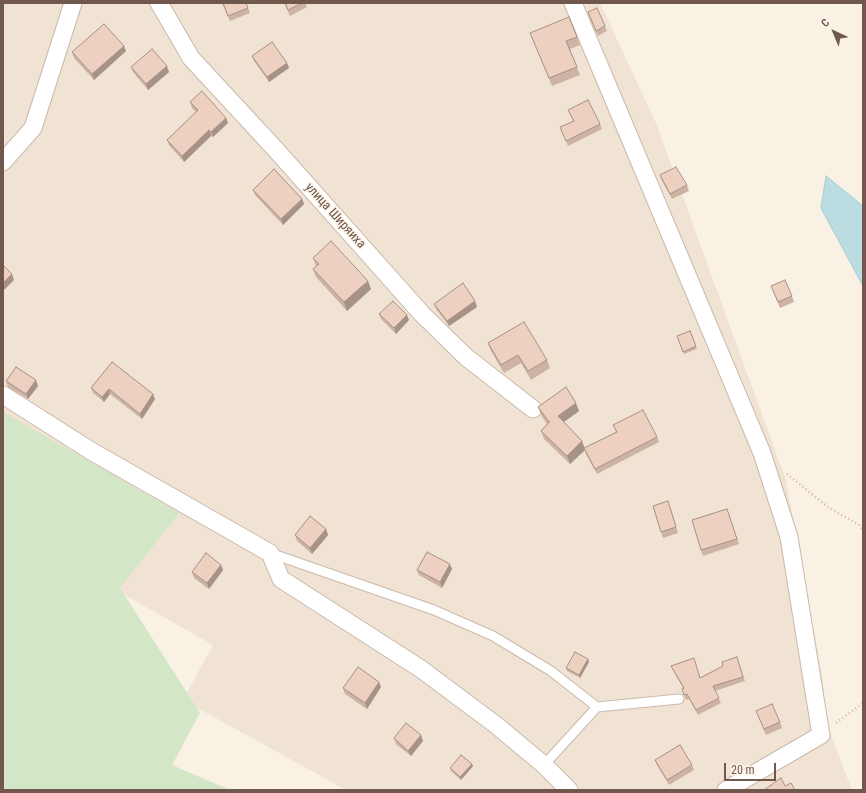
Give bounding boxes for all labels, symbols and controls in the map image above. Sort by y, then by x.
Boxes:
north arrow [814,12,854,52]
text: С [819,16,832,30]
street label: улица Ширяиха [301,180,369,252]
scale bar [726,755,778,781]
text: 20 m [731,763,755,777]

